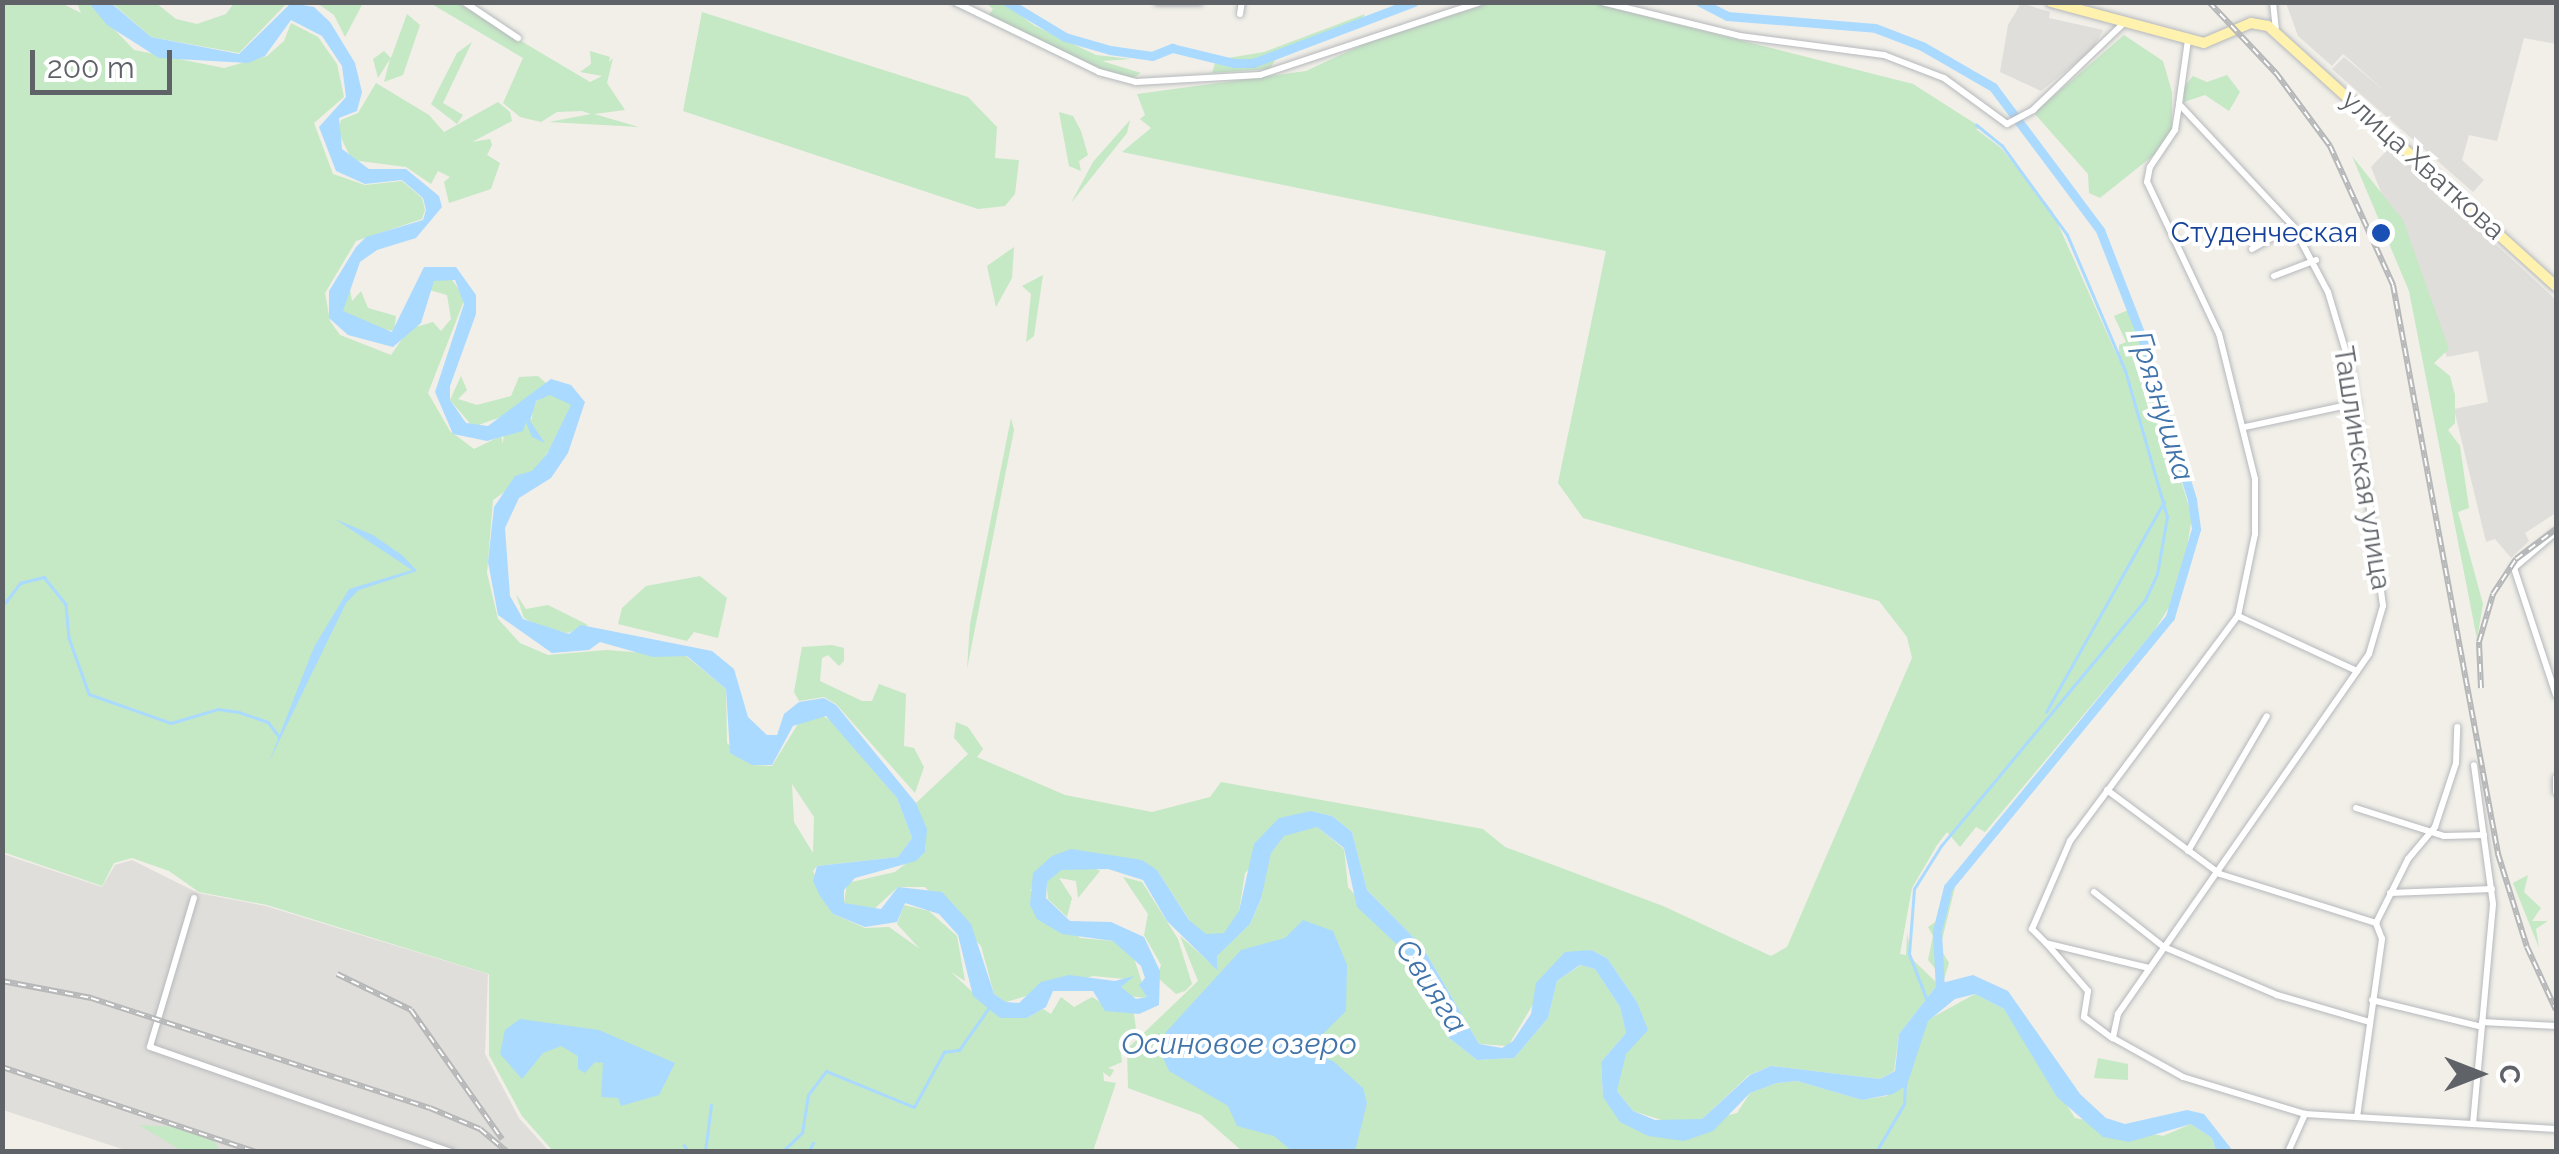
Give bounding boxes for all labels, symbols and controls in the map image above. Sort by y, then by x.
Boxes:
scale bar [35,30,178,92]
text: 200 m [47,50,135,85]
street label: улица Хваткова [2334,83,2512,247]
place label: Студенческая [2171,216,2358,250]
marker: Студенческая [2368,220,2394,246]
water label: Грязнушка [2122,327,2202,485]
street label: Ташлинская улица [2326,344,2398,592]
water label: Свияга [1388,933,1474,1039]
north arrow [2429,1024,2529,1124]
water label: Осиновое озеро [1121,1026,1357,1062]
text: С [2493,1064,2526,1084]

